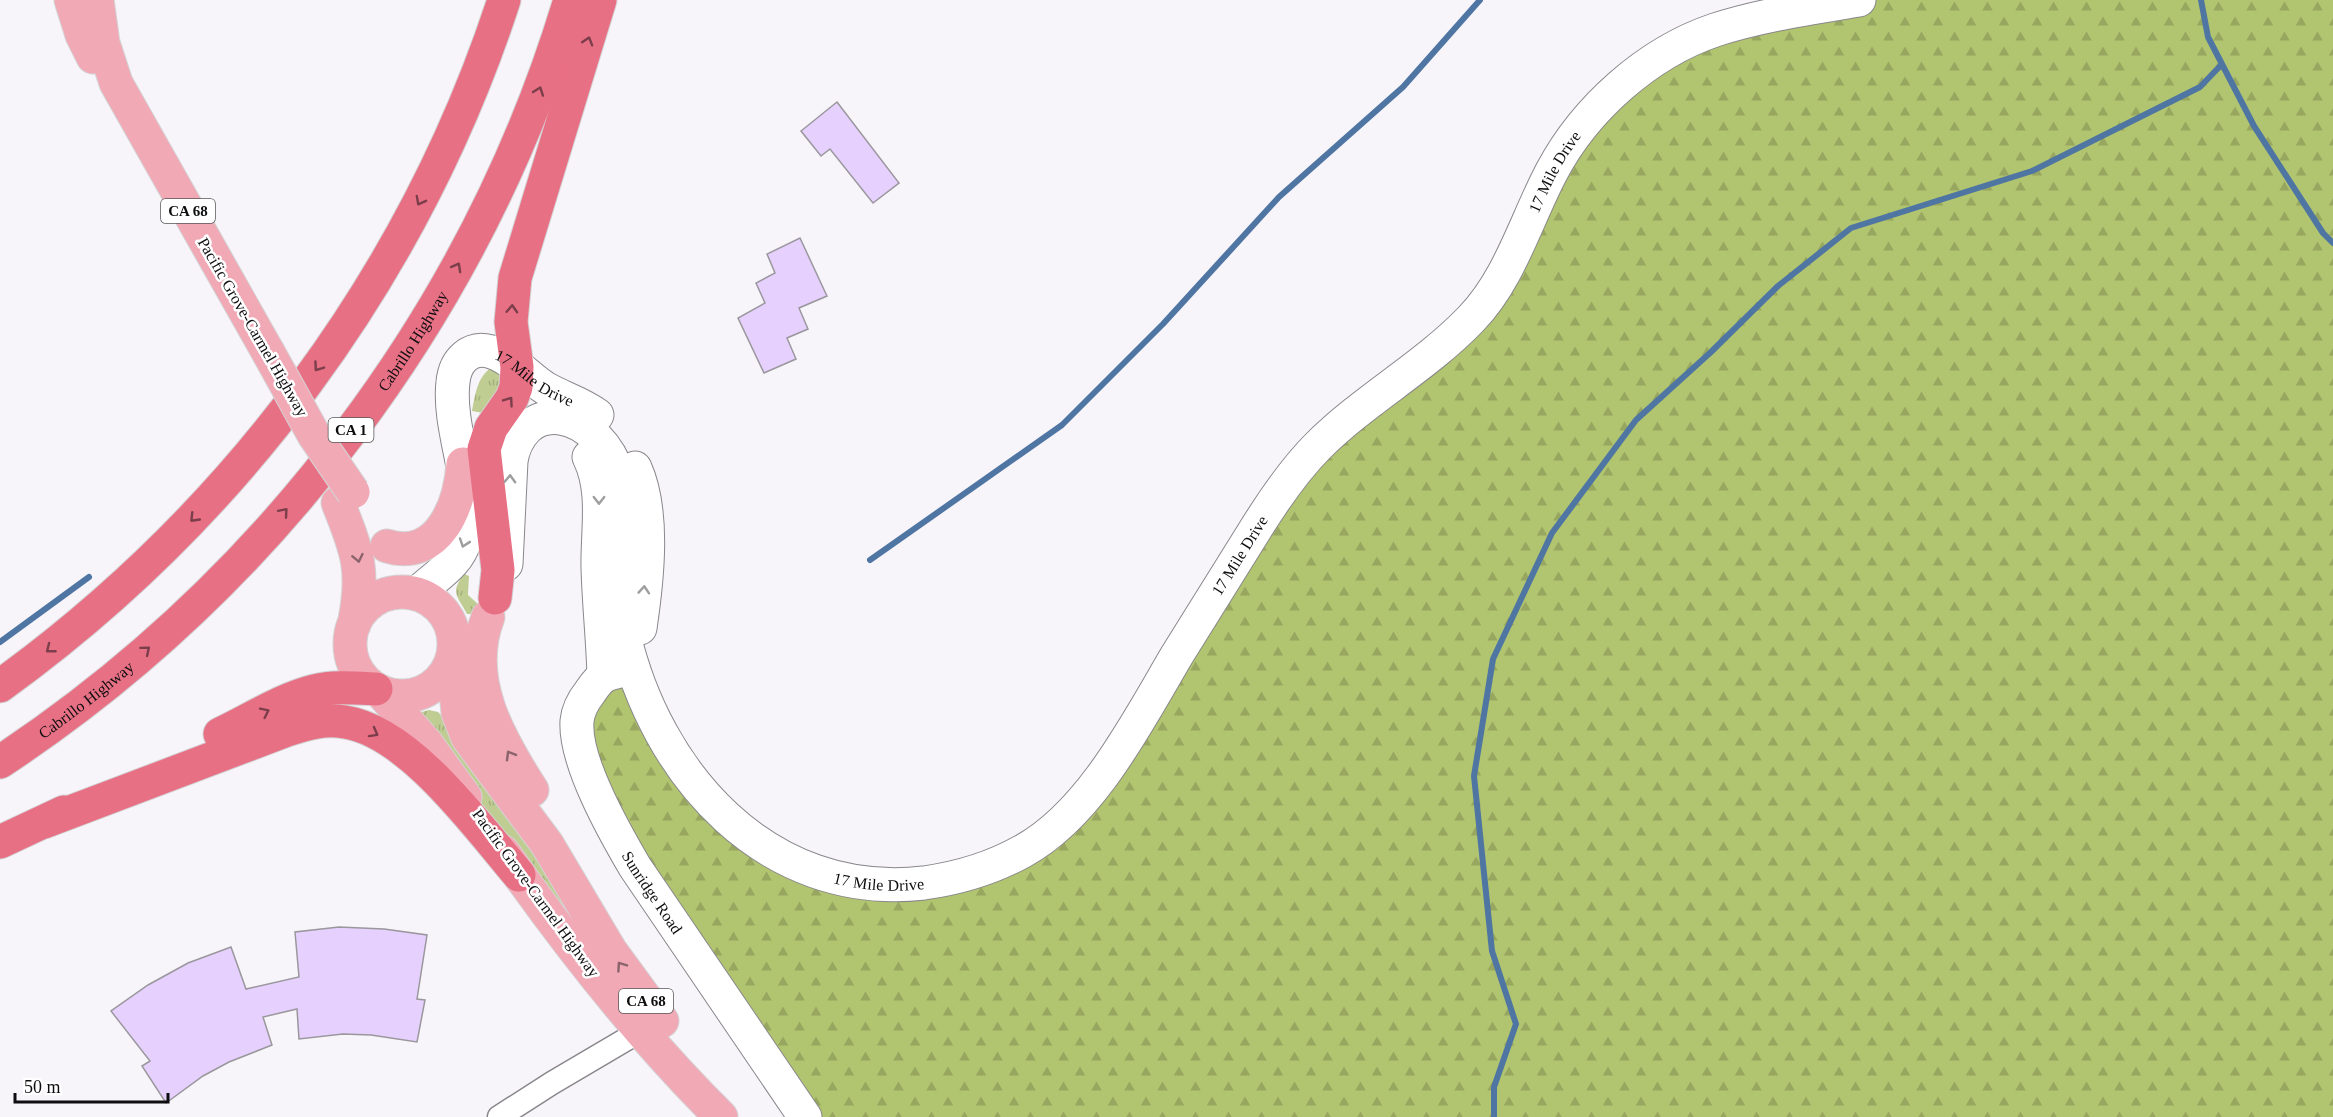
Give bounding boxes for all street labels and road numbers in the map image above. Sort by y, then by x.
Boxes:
street label: 17 Mile Drive [1525,127,1584,215]
road number: CA 68 [161,199,215,223]
street label: Pacific Grove-Carmel Highway [194,235,311,420]
street label: Cabrillo Highway [374,288,451,394]
street label: 17 Mile Drive [493,346,576,409]
road number: CA 1 [328,418,374,442]
street label: 17 Mile Drive [1208,512,1270,598]
street label: Cabrillo Highway [35,658,137,742]
street label: Pacific Grove-Carmel Highway [469,806,603,981]
street label: Sunridge Road [619,848,686,937]
street label: 17 Mile Drive [832,869,925,893]
road number: CA 68 [619,989,673,1013]

